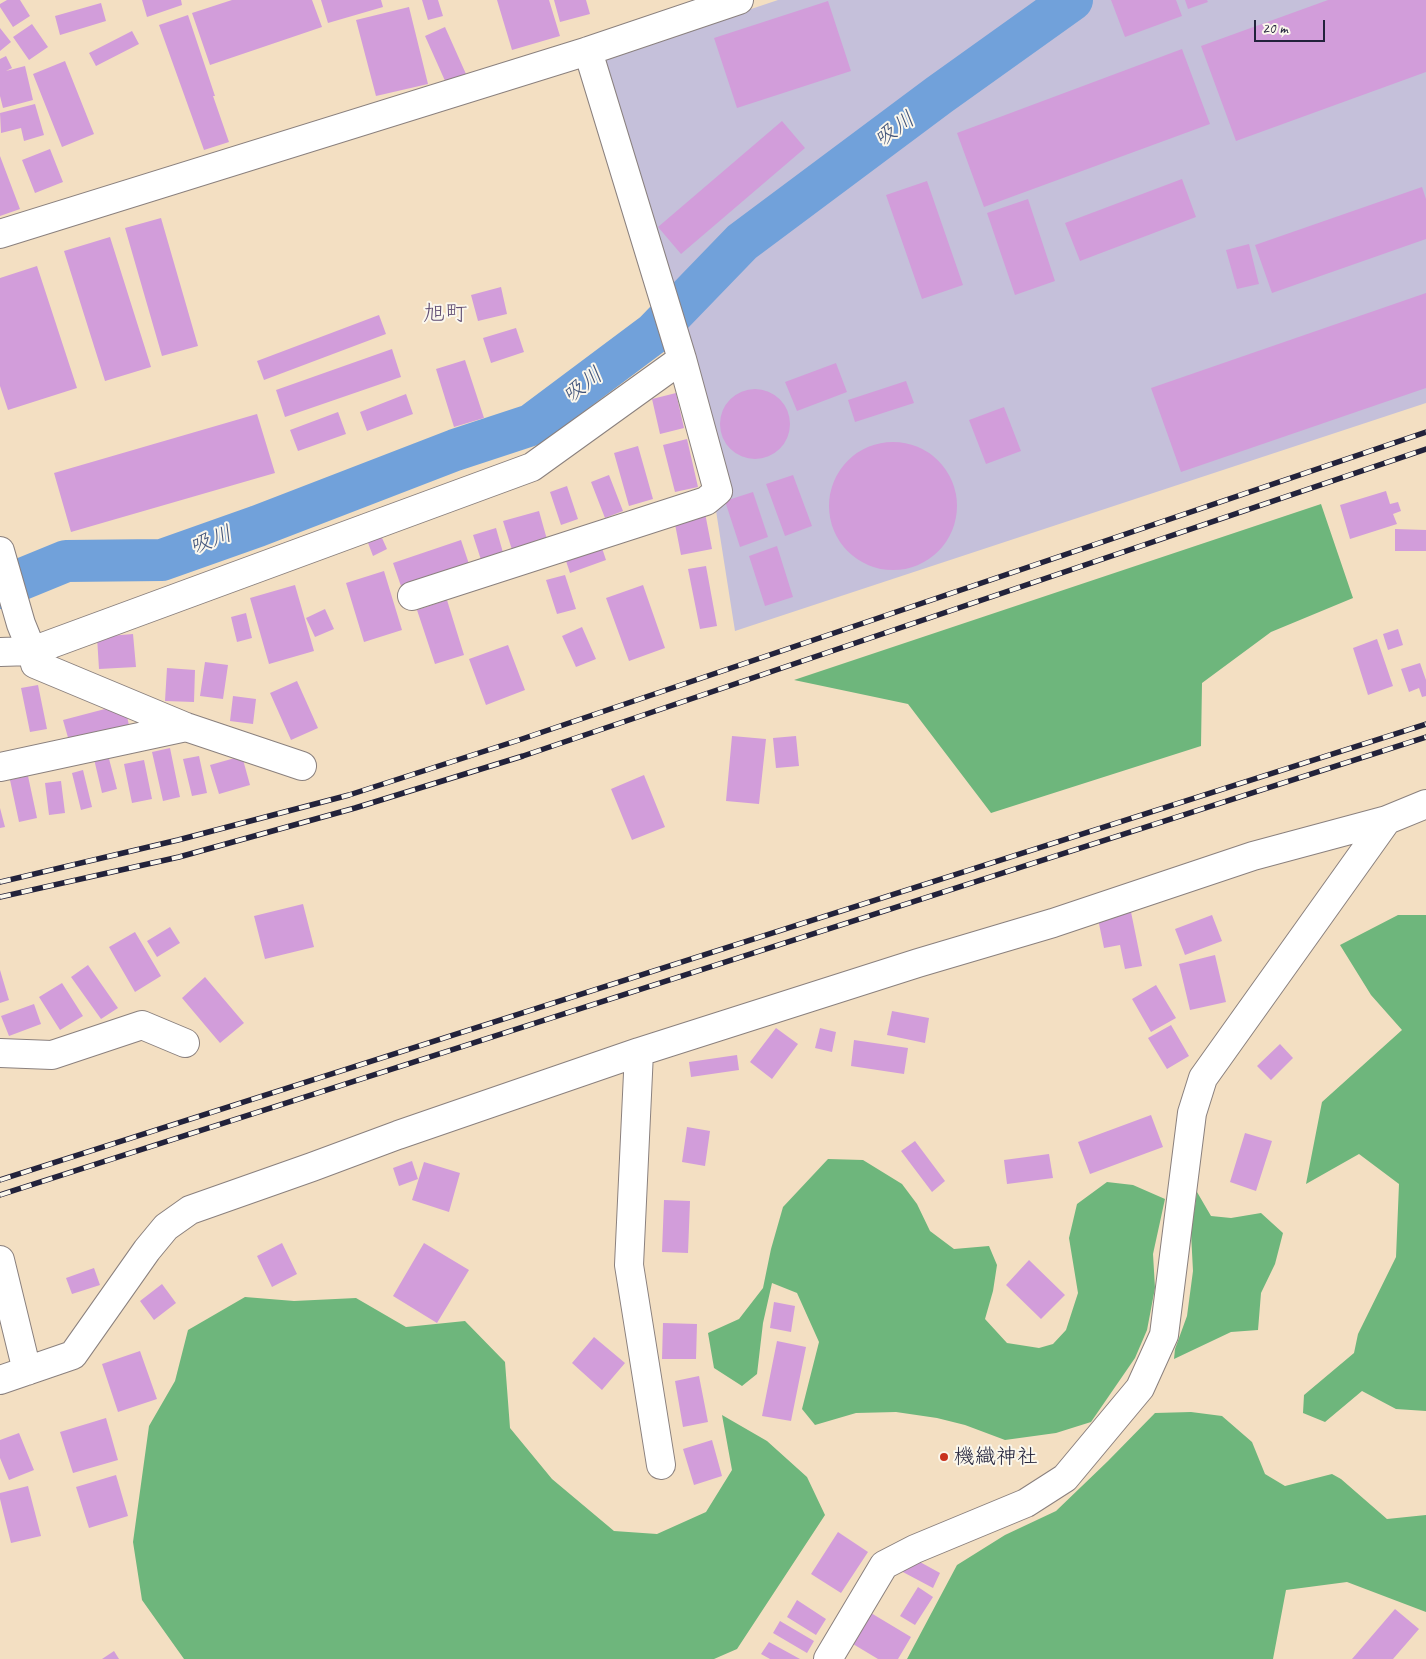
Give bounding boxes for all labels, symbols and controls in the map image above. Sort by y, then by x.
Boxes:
scale bar [1256,10,1327,42]
text: 20 m [1262,19,1288,38]
water label: 吸川 [869,106,921,154]
district label: 旭町 [423,301,467,327]
water label: 吸川 [557,362,609,410]
water label: 吸川 [186,521,236,561]
place label: 機織神社 [954,1444,1038,1470]
marker: 機織神社 [938,1451,950,1463]

